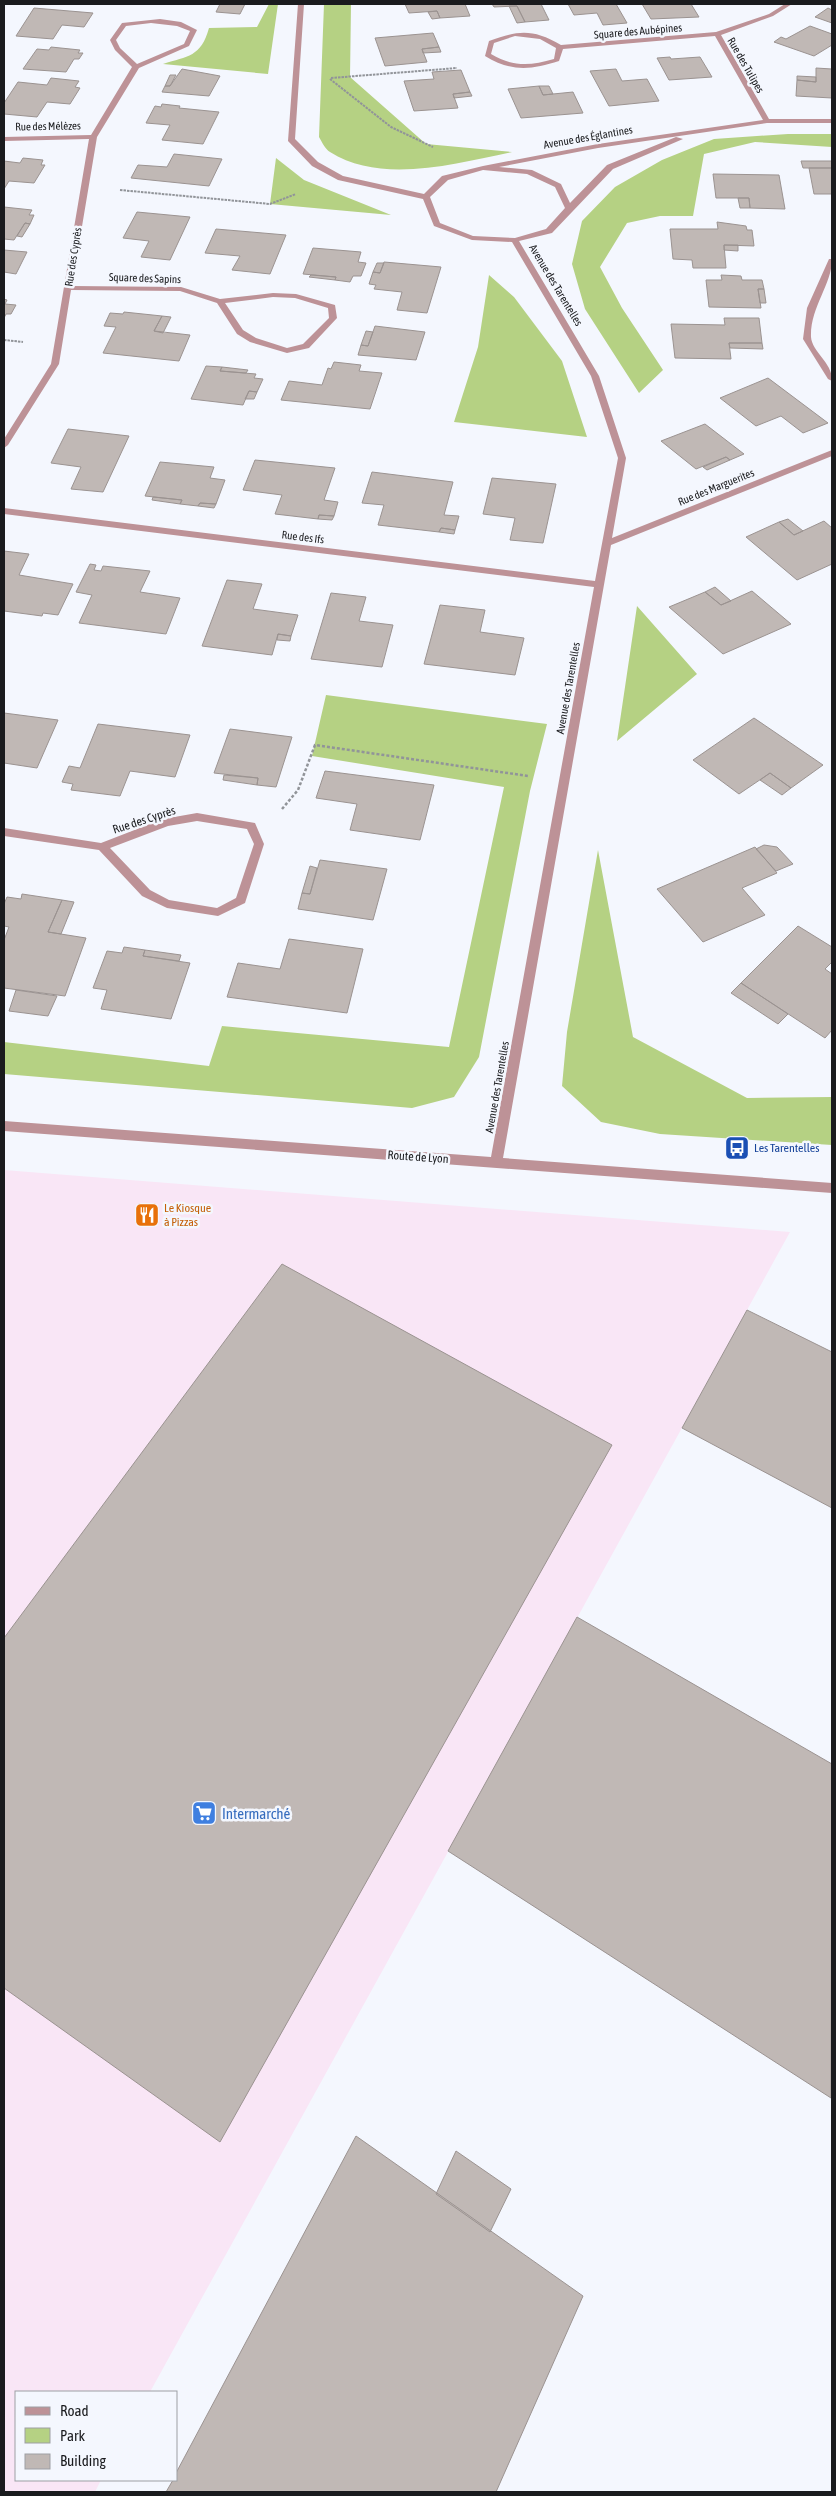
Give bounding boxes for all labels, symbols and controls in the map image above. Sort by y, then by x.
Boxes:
street label: Square des Aubépines [593,21,683,41]
street label: Rue des Tulipes [725,35,767,95]
street label: Rue des Mélèzes [15,119,81,133]
street label: Avenue des Églantines [543,123,634,151]
street label: Rue des Cyprès [62,226,84,287]
street label: Avenue des Tarentelles [527,242,585,328]
street label: Square des Sapins [109,271,181,285]
street label: Rue des Marguerites [676,466,756,508]
street label: Rue des Ifs [281,528,325,546]
street label: Avenue des Tarentelles [554,641,582,735]
street label: Rue des Cyprès [111,803,177,837]
street label: Avenue des Tarentelles [483,1040,511,1134]
bus stop icon: Les Tarentelles [724,1135,750,1161]
place label: Les Tarentelles [754,1141,820,1155]
street label: Route de Lyon [387,1148,449,1166]
place label: Le Kiosque à Pizzas [164,1201,211,1229]
restaurant icon: Le Kiosque à Pizzas [134,1202,160,1228]
supermarket icon: Intermarché [191,1800,217,1826]
place label: Intermarché [222,1805,291,1822]
legend [15,2391,178,2481]
text: Road [60,2402,89,2419]
text: Park [60,2427,85,2444]
text: Building [60,2452,106,2469]

